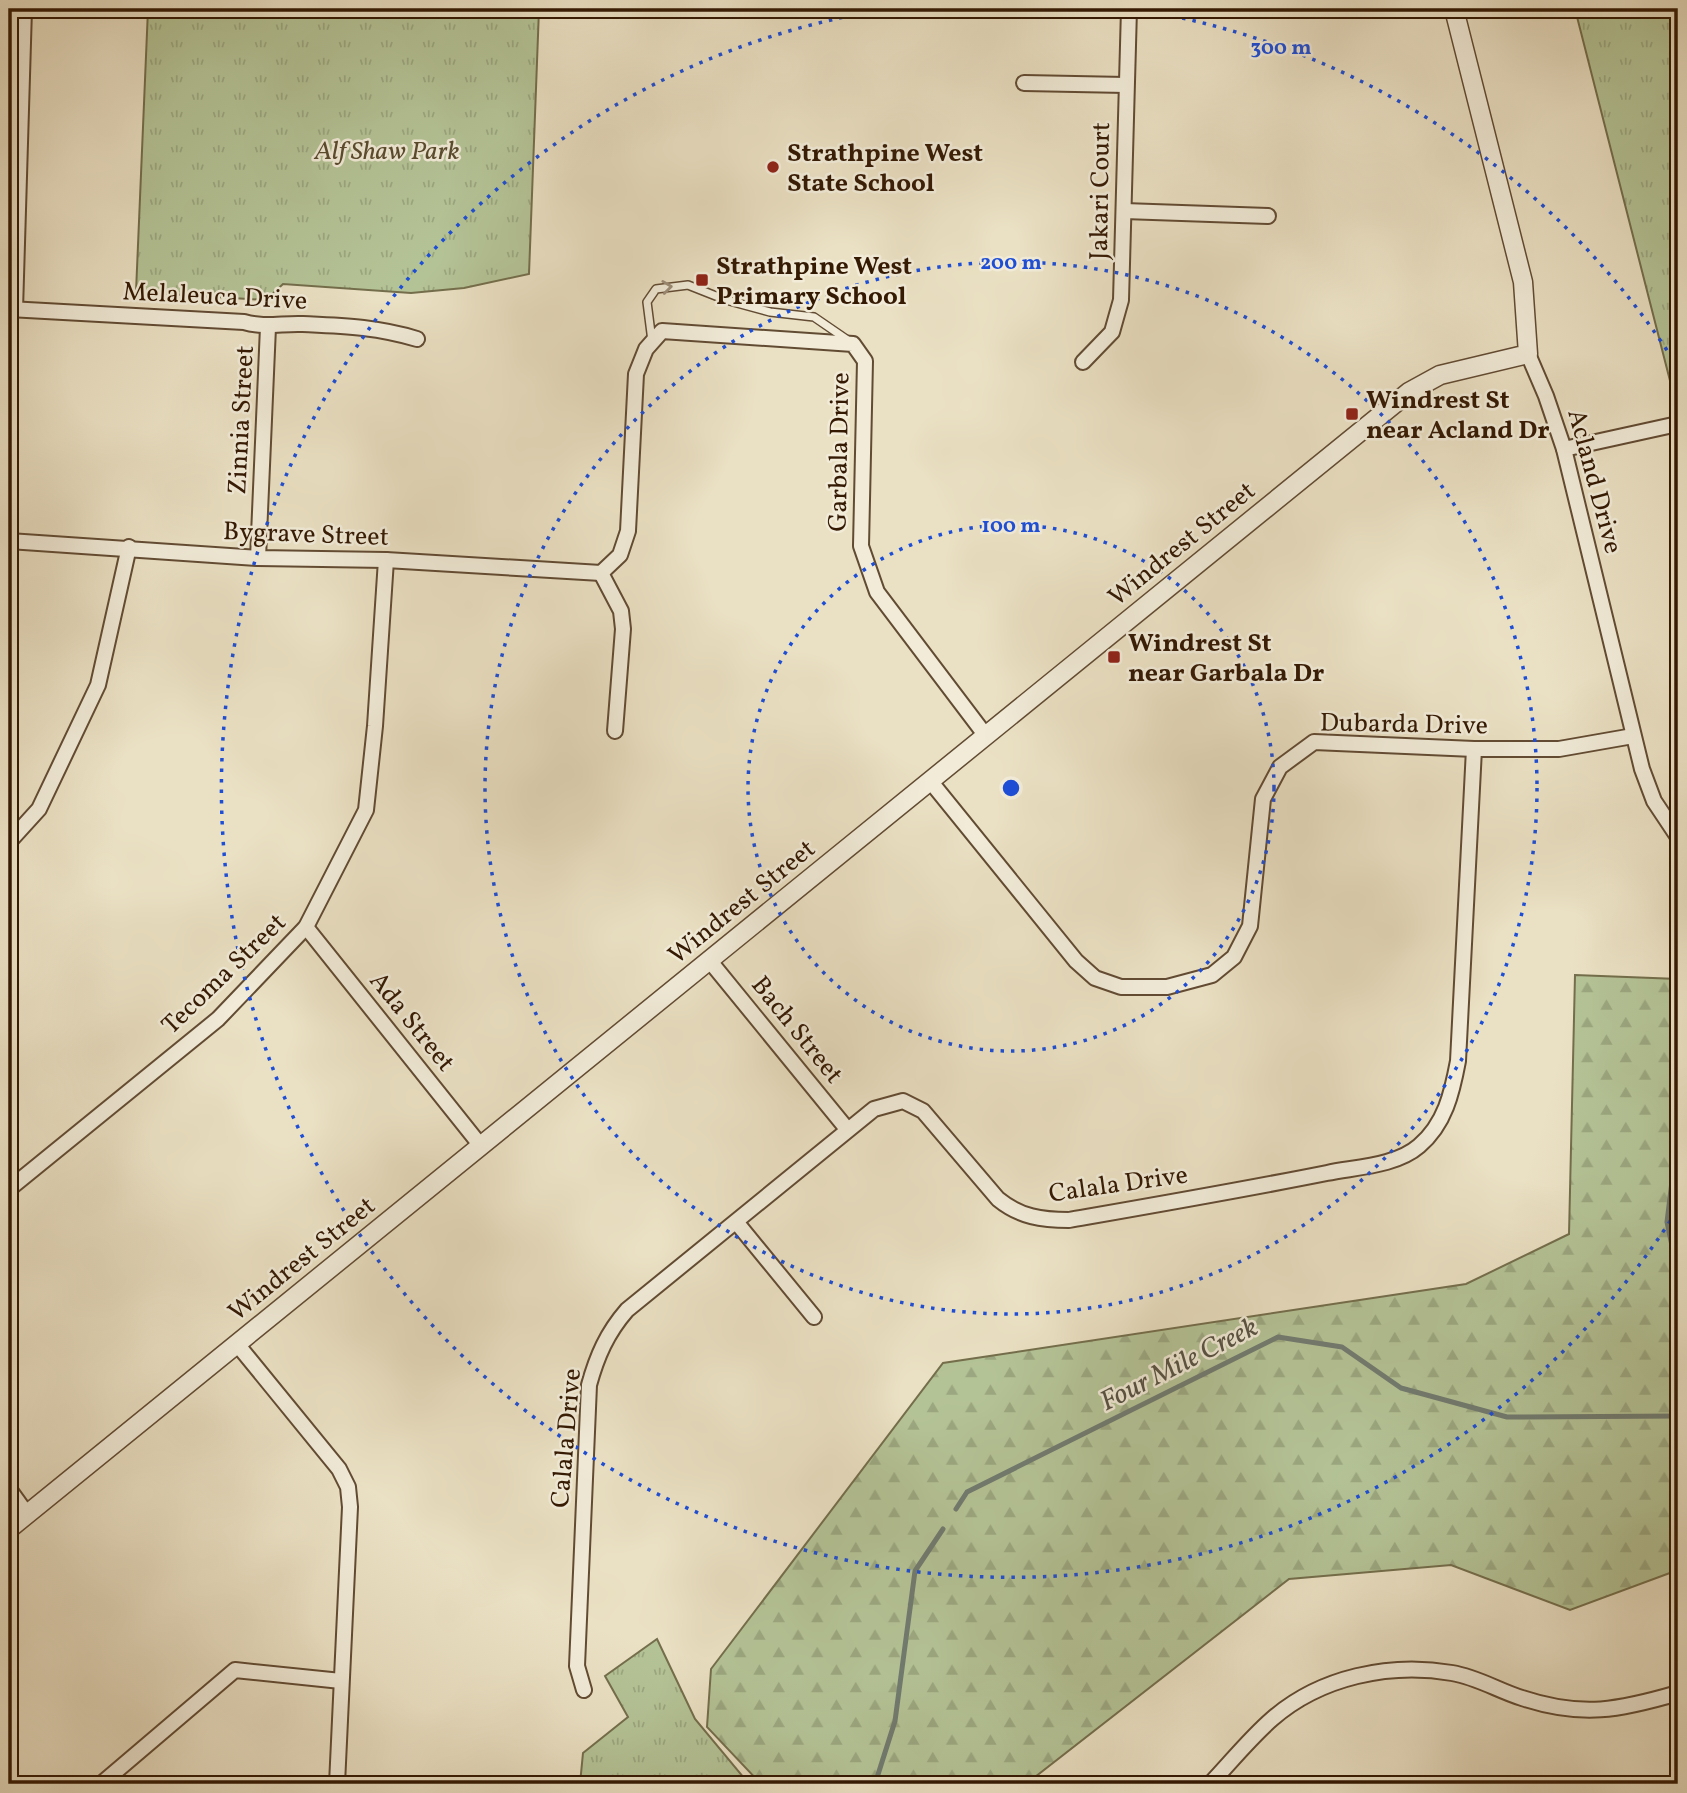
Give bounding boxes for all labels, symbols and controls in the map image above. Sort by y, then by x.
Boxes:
text: 300 m [1251,34,1311,63]
street label: Jakari Court [1082,122,1120,260]
park label: Alf Shaw Park [314,134,459,170]
place label: Strathpine West State School [787,136,983,202]
marker: Strathpine West State School [765,159,781,175]
place label: Strathpine West Primary School [716,249,912,315]
text: 200 m [980,249,1042,278]
marker: Strathpine West Primary School [694,272,710,288]
street label: Melaleuca Drive [122,274,308,320]
one-way arrow [662,280,673,295]
street label: Zinnia Street [220,345,264,496]
street label: Garbala Drive [821,372,859,532]
place label: Windrest St near Acland Dr [1366,383,1550,449]
street label: Acland Drive [1557,405,1631,558]
marker: Windrest St near Acland Dr [1344,406,1360,422]
street label: Windrest Street [1101,474,1264,615]
text: 100 m [981,512,1041,541]
street label: Bygrave Street [222,514,389,556]
place label: Windrest St near Garbala Dr [1128,626,1324,692]
marker: Windrest St near Garbala Dr [1106,649,1122,665]
street label: Dubarda Drive [1320,706,1488,744]
centre of rings [999,776,1023,800]
street label: Windrest Street [661,832,824,973]
street label: Tecoma Street [154,906,295,1043]
street label: Ada Street [360,965,463,1080]
street label: Bach Street [742,969,851,1092]
street label: Calala Drive [1046,1157,1190,1213]
street label: Windrest Street [221,1189,384,1330]
water label: Four Mile Creek [1093,1309,1265,1422]
street label: Calala Drive [543,1367,591,1510]

